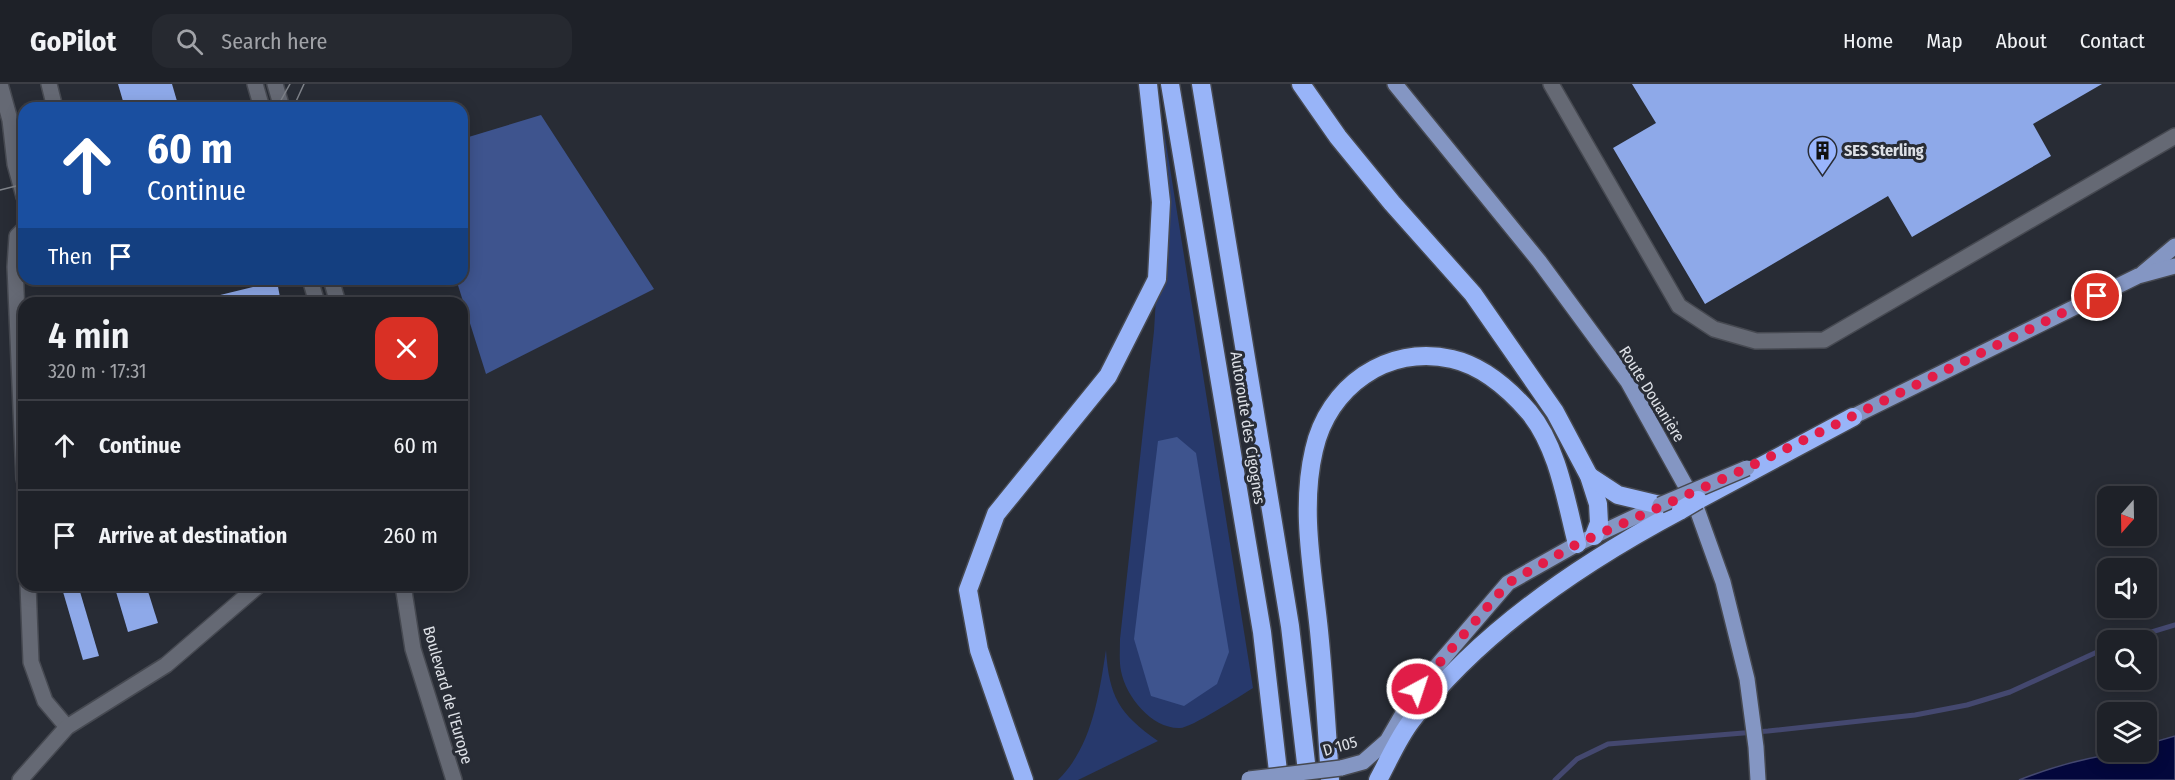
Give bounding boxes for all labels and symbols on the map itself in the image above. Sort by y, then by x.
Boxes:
building icon: SES Sterling [1807,134,1839,176]
place label: SES Sterling [1844,141,1924,160]
pin [2071,270,2122,321]
street label: Route Douanière [1615,343,1689,445]
street label: Autoroute des Cigognes [1227,350,1269,506]
north arrow [2097,486,2157,546]
street label: Boulevard de l'Europe [419,624,477,766]
position arrow [1385,657,1449,721]
street label: D 105 [1321,732,1359,760]

